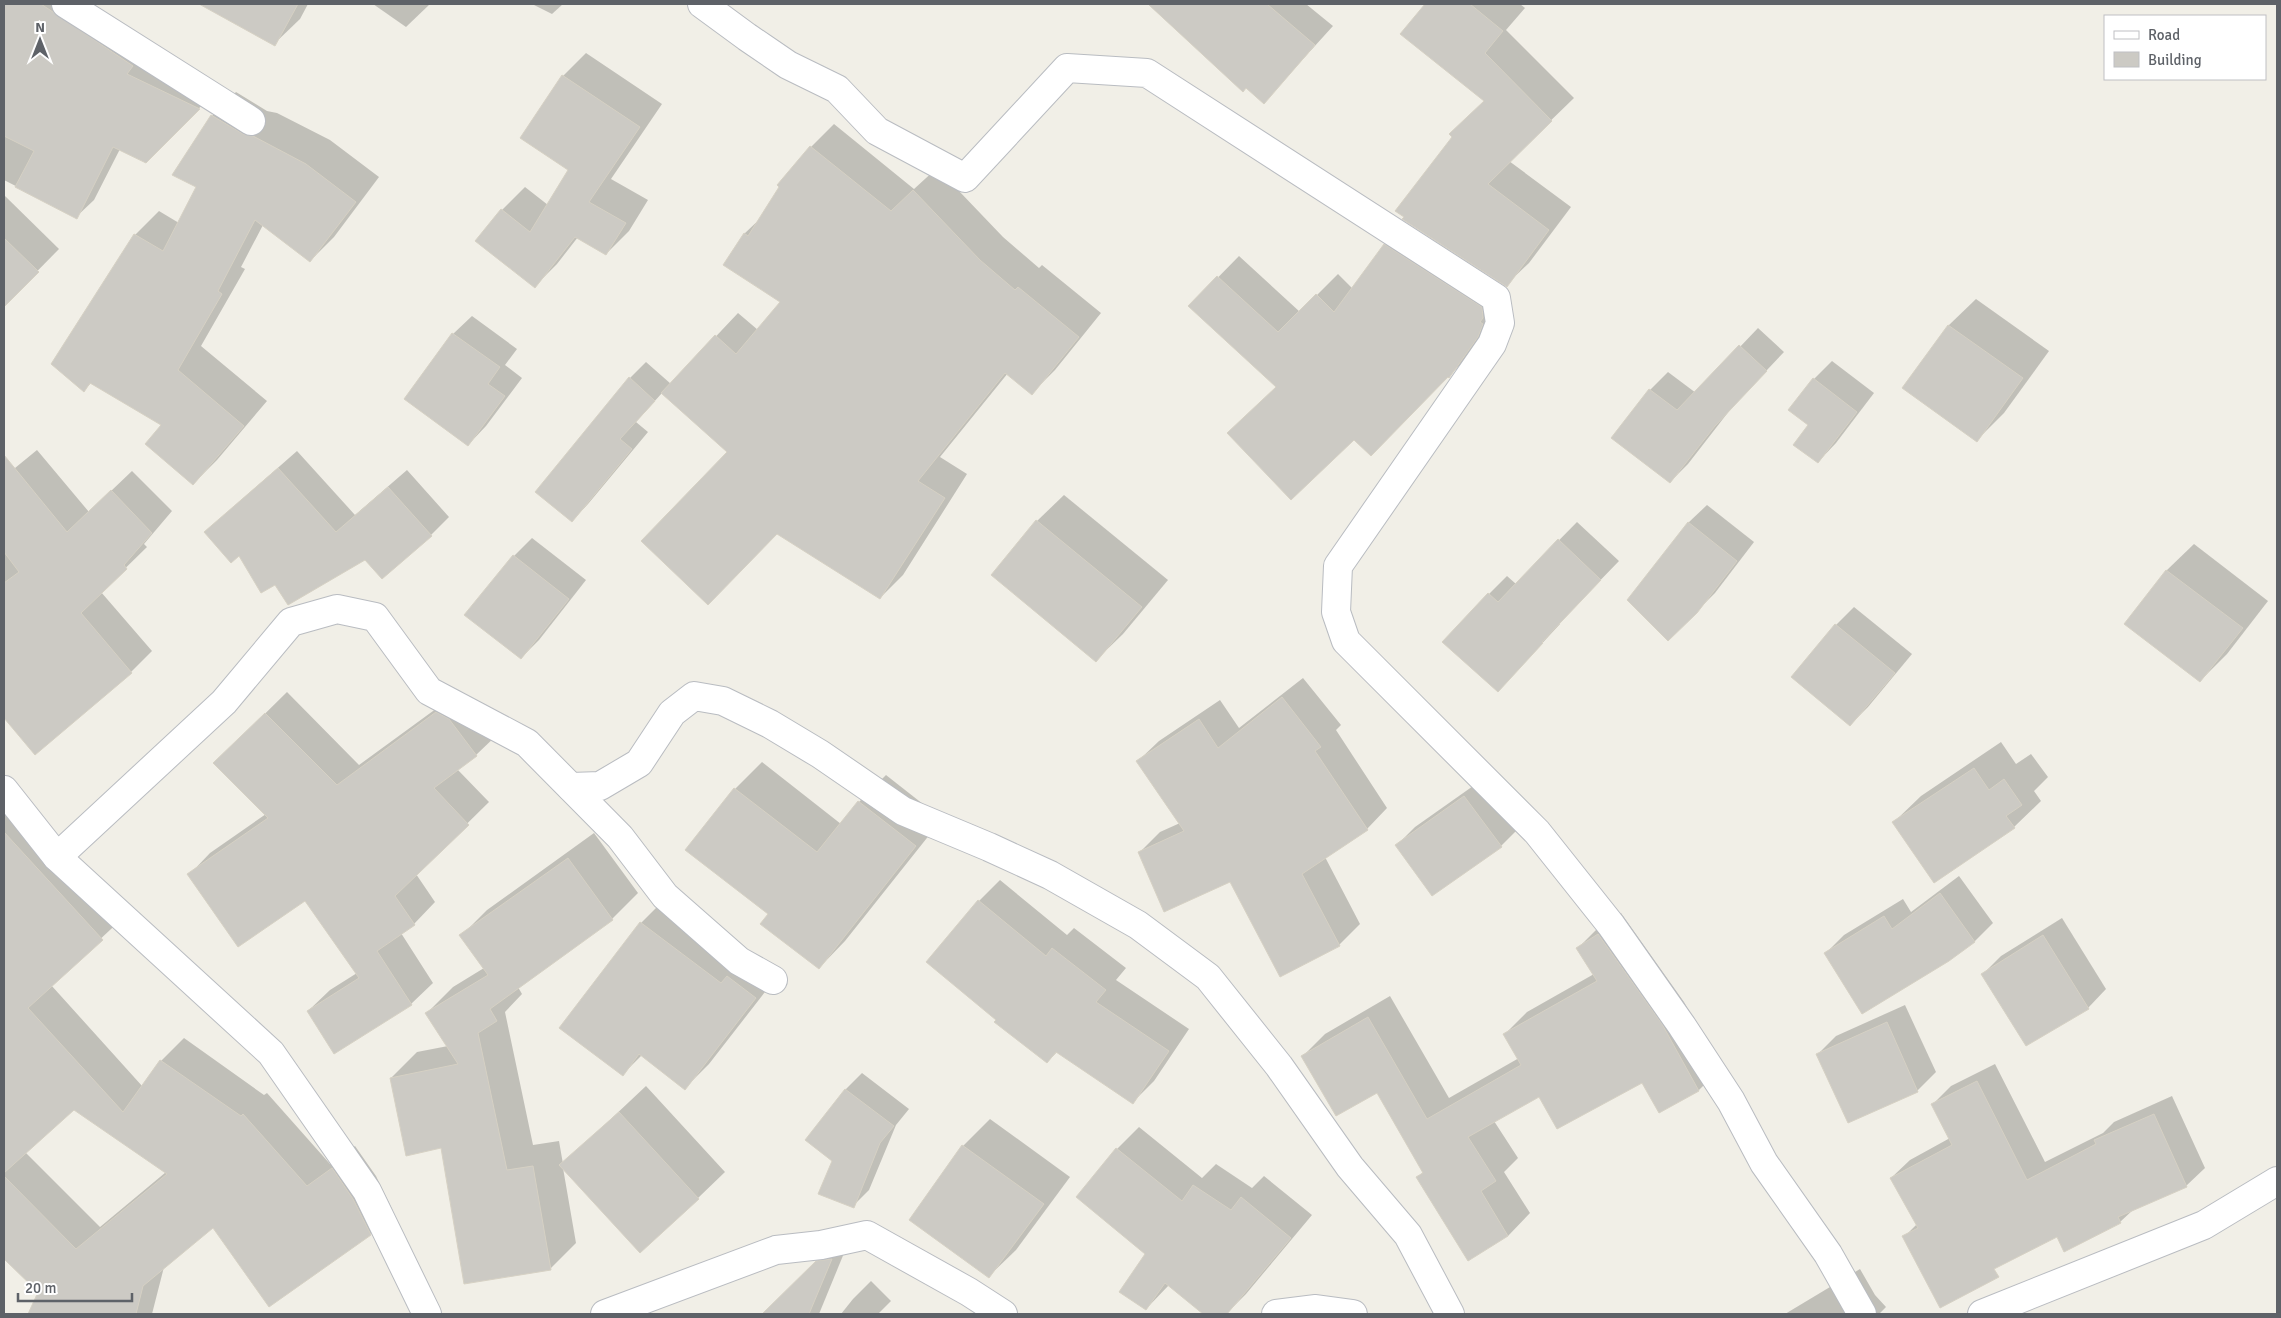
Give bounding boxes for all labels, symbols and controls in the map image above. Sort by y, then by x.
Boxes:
north arrow [15,15,65,65]
legend [2104,15,2266,80]
text: N [35,19,45,36]
text: Road [2148,26,2180,44]
text: Building [2148,51,2202,69]
scale bar [18,1270,131,1302]
text: 20 m [25,1279,56,1297]

